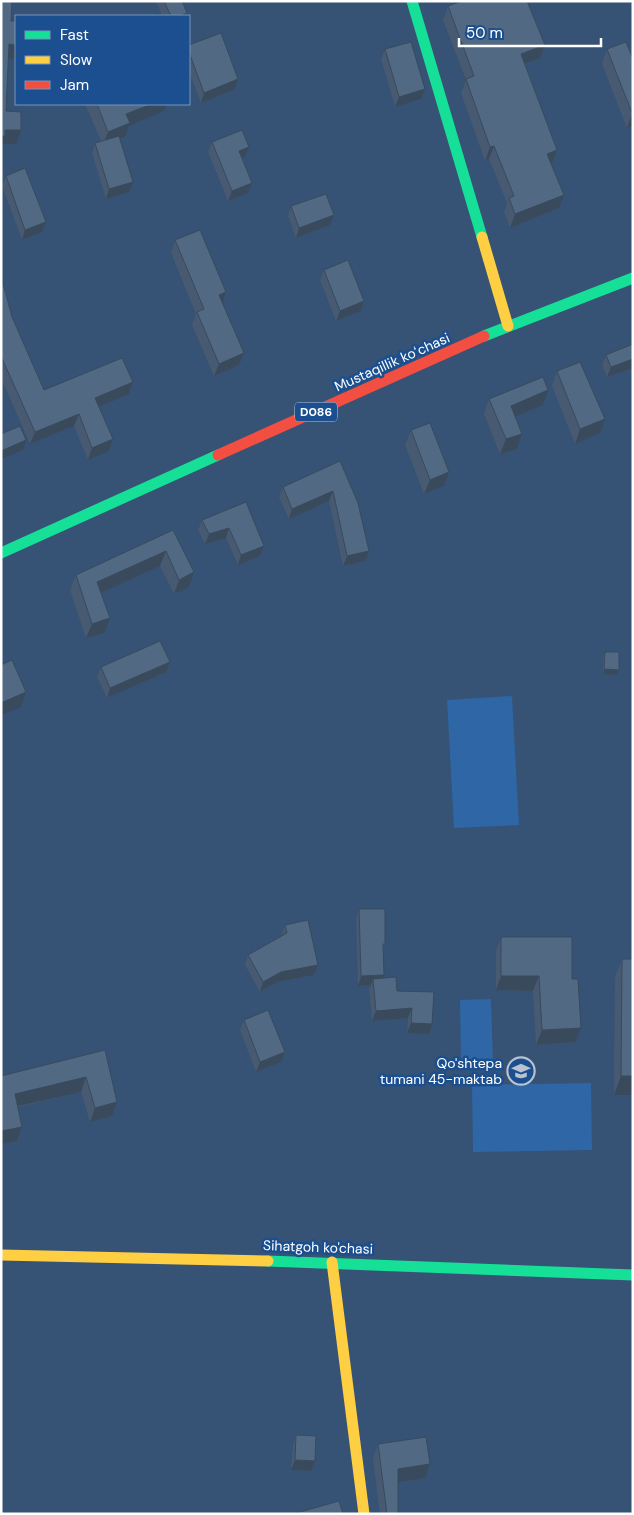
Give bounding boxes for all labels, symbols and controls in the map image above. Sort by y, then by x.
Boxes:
legend [15,15,190,105]
scale bar [459,15,602,47]
text: 50 m [466,23,503,43]
text: Fast [60,25,89,45]
text: Slow [60,50,93,70]
text: Jam [60,75,89,95]
street label: Mustaqillik koʻchasi [332,329,452,395]
road number: D086 [295,402,337,422]
place label: Qo'shtepa tumani 45-maktab [380,1054,502,1088]
school or university icon: Qo'shtepa tumani 45-maktab [506,1056,536,1086]
street label: Sihatgoh ko'chasi [263,1236,373,1258]

